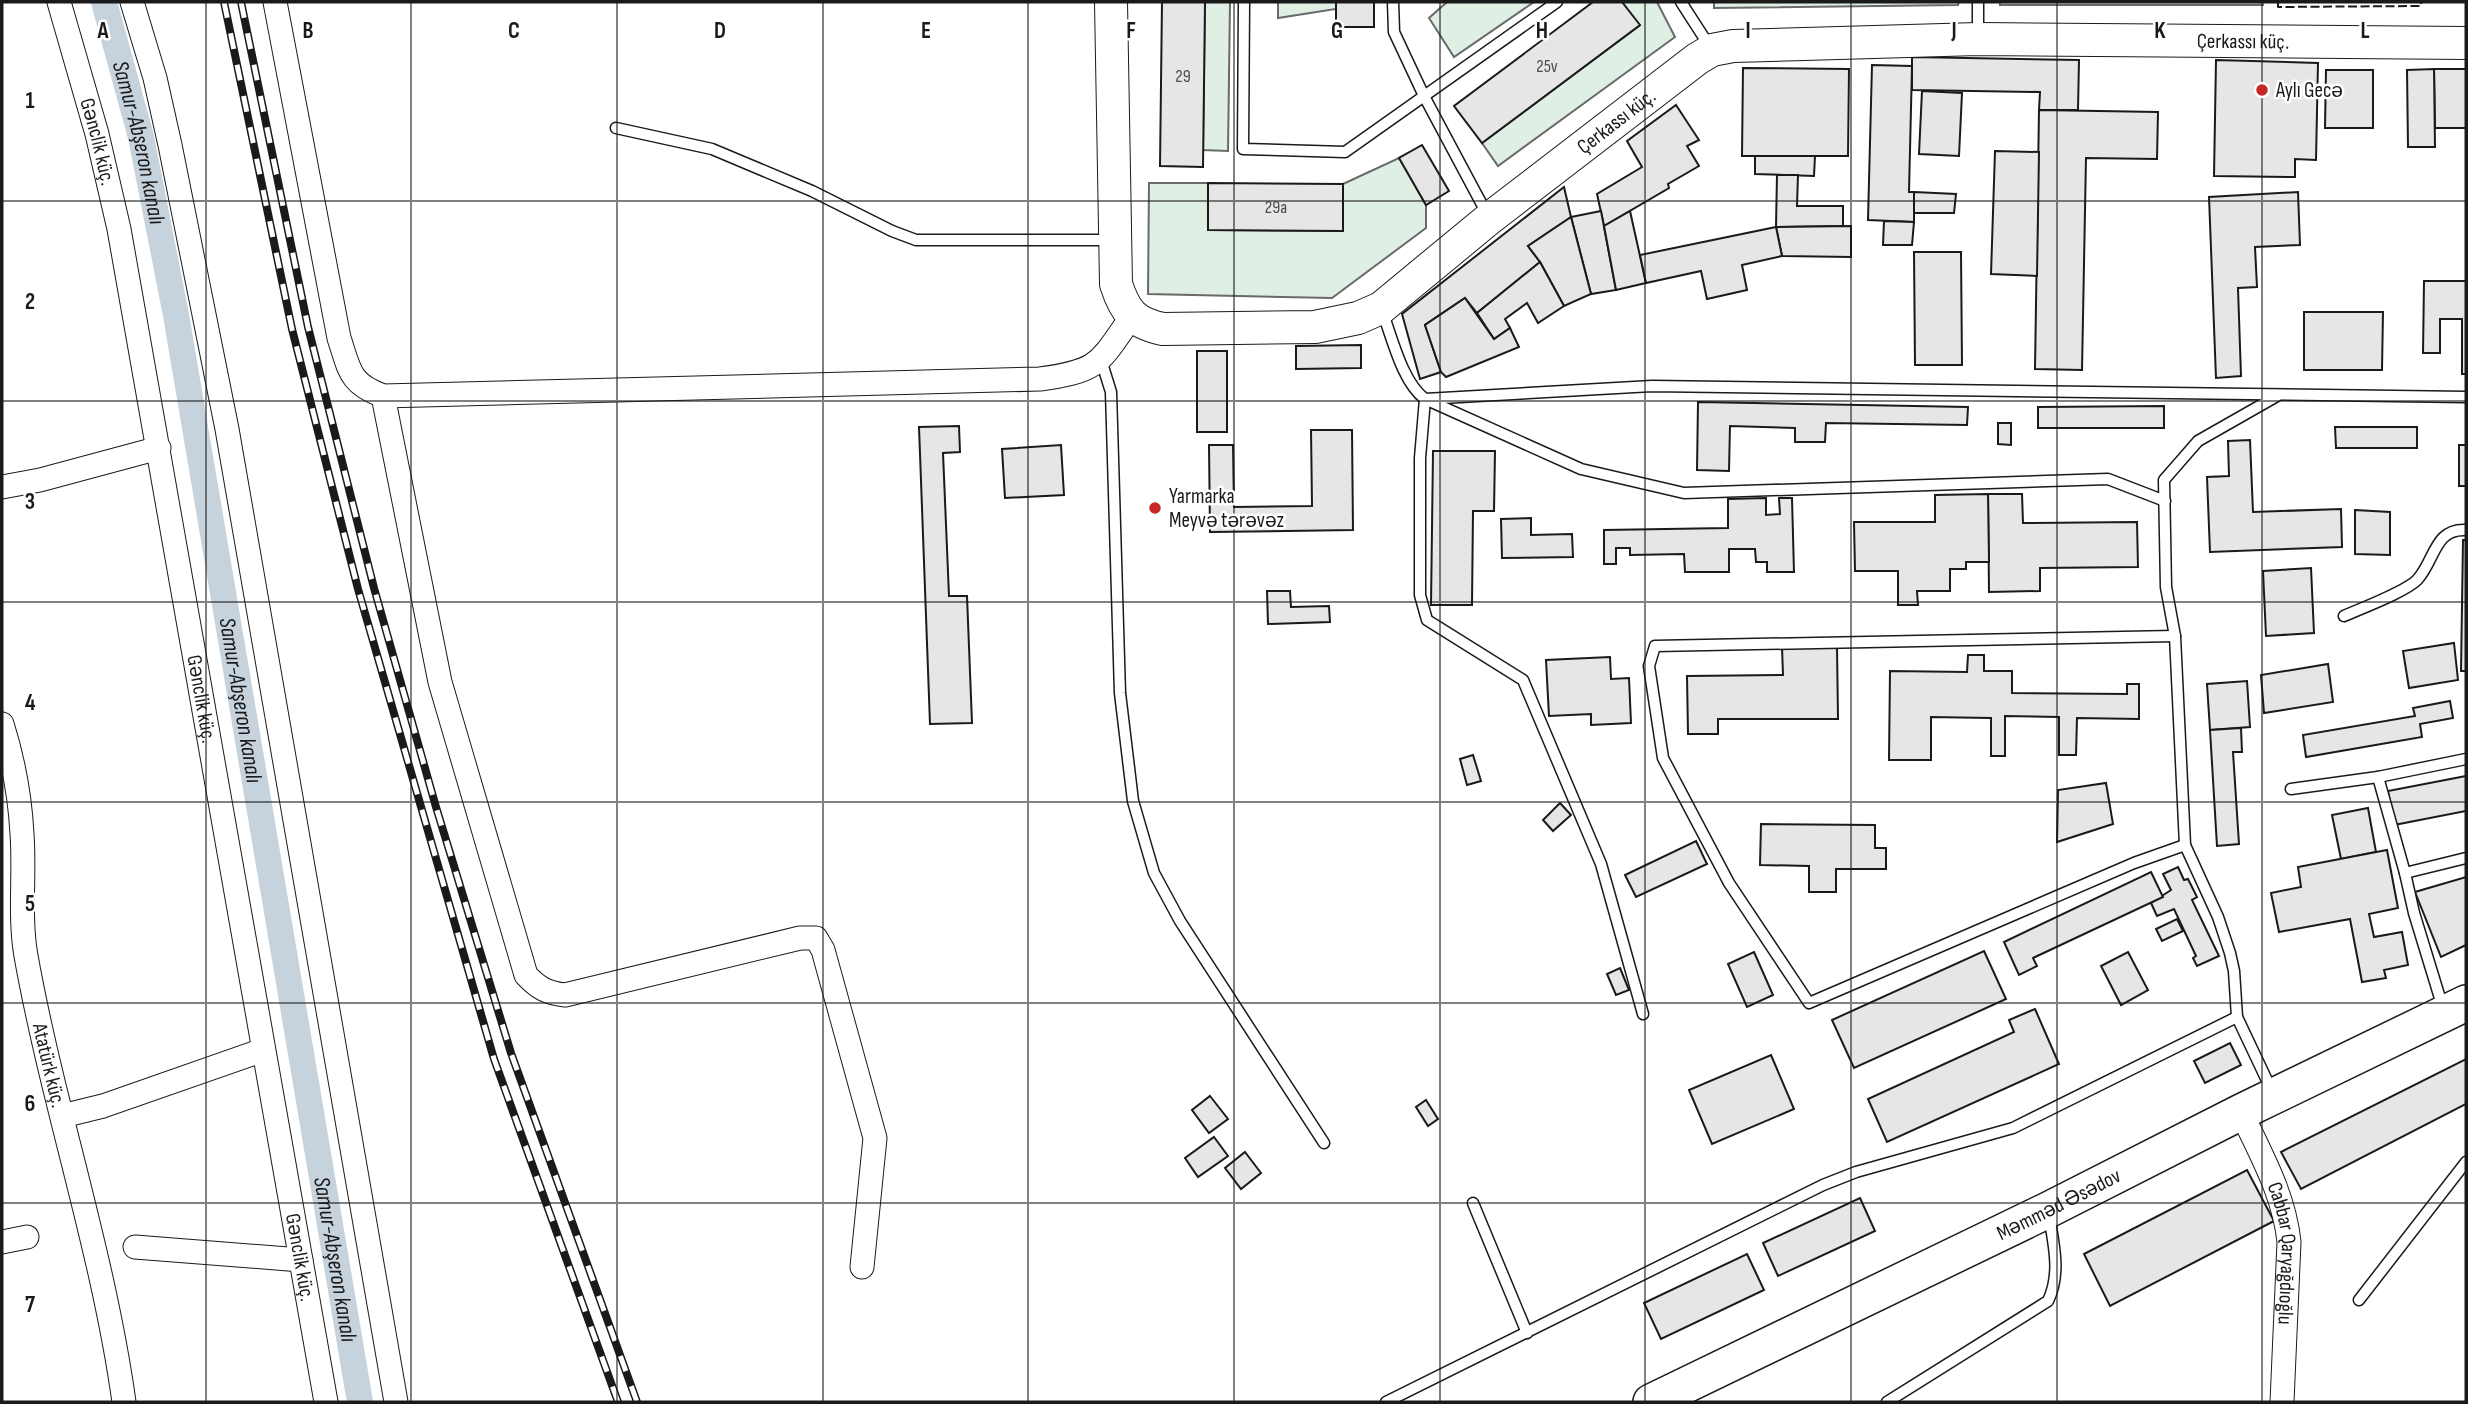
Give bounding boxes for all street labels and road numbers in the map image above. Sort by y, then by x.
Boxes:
street label: Çerkassı küç. [2197,29,2289,55]
street label: Çerkassı küç. [1572,83,1661,160]
street label: Gənclik küç. [74,95,120,188]
street label: Gənclik küç. [181,653,221,745]
street label: Atatürk küç. [27,1020,71,1110]
street label: Məmməd Əsədov [1993,1163,2125,1246]
street label: Cabbar Qaryağdıoğlu [2262,1179,2301,1325]
street label: Gənclik küç. [280,1211,320,1303]

